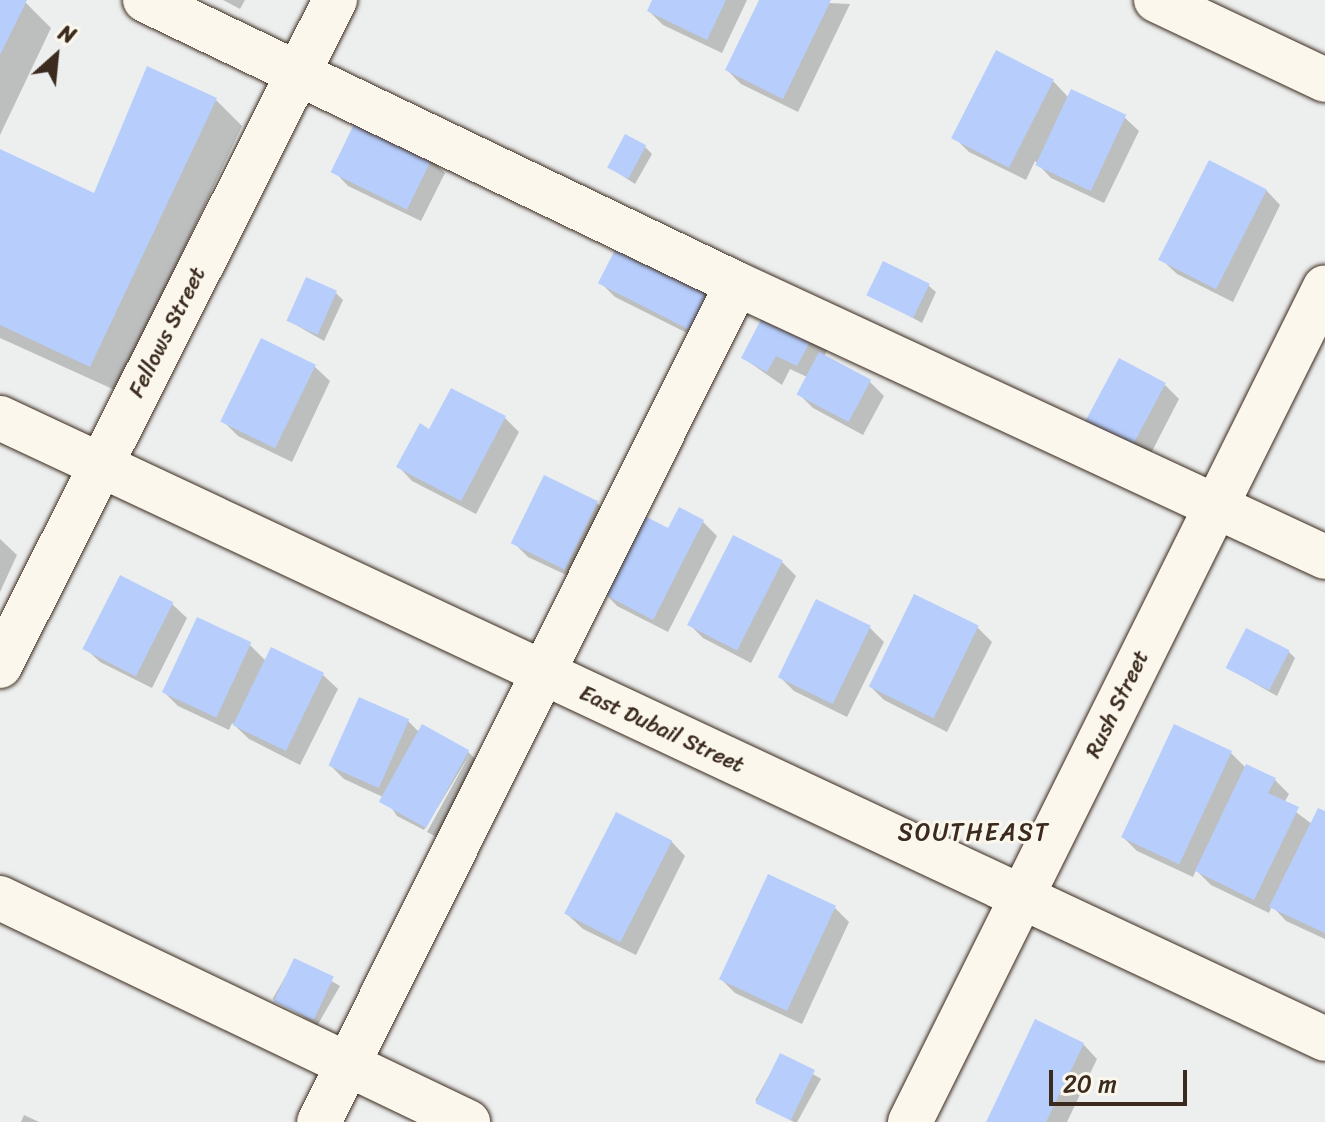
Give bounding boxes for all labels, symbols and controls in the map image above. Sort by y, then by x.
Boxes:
text: N [51,13,83,55]
north arrow [16,16,96,96]
street label: Fellows Street [123,263,211,401]
street label: Rush Street [1080,646,1154,762]
street label: East Dubail Street [575,679,749,779]
district label: SOUTHEAST [899,819,1049,847]
scale bar [1053,1054,1191,1104]
text: 20 m [1063,1063,1117,1105]

